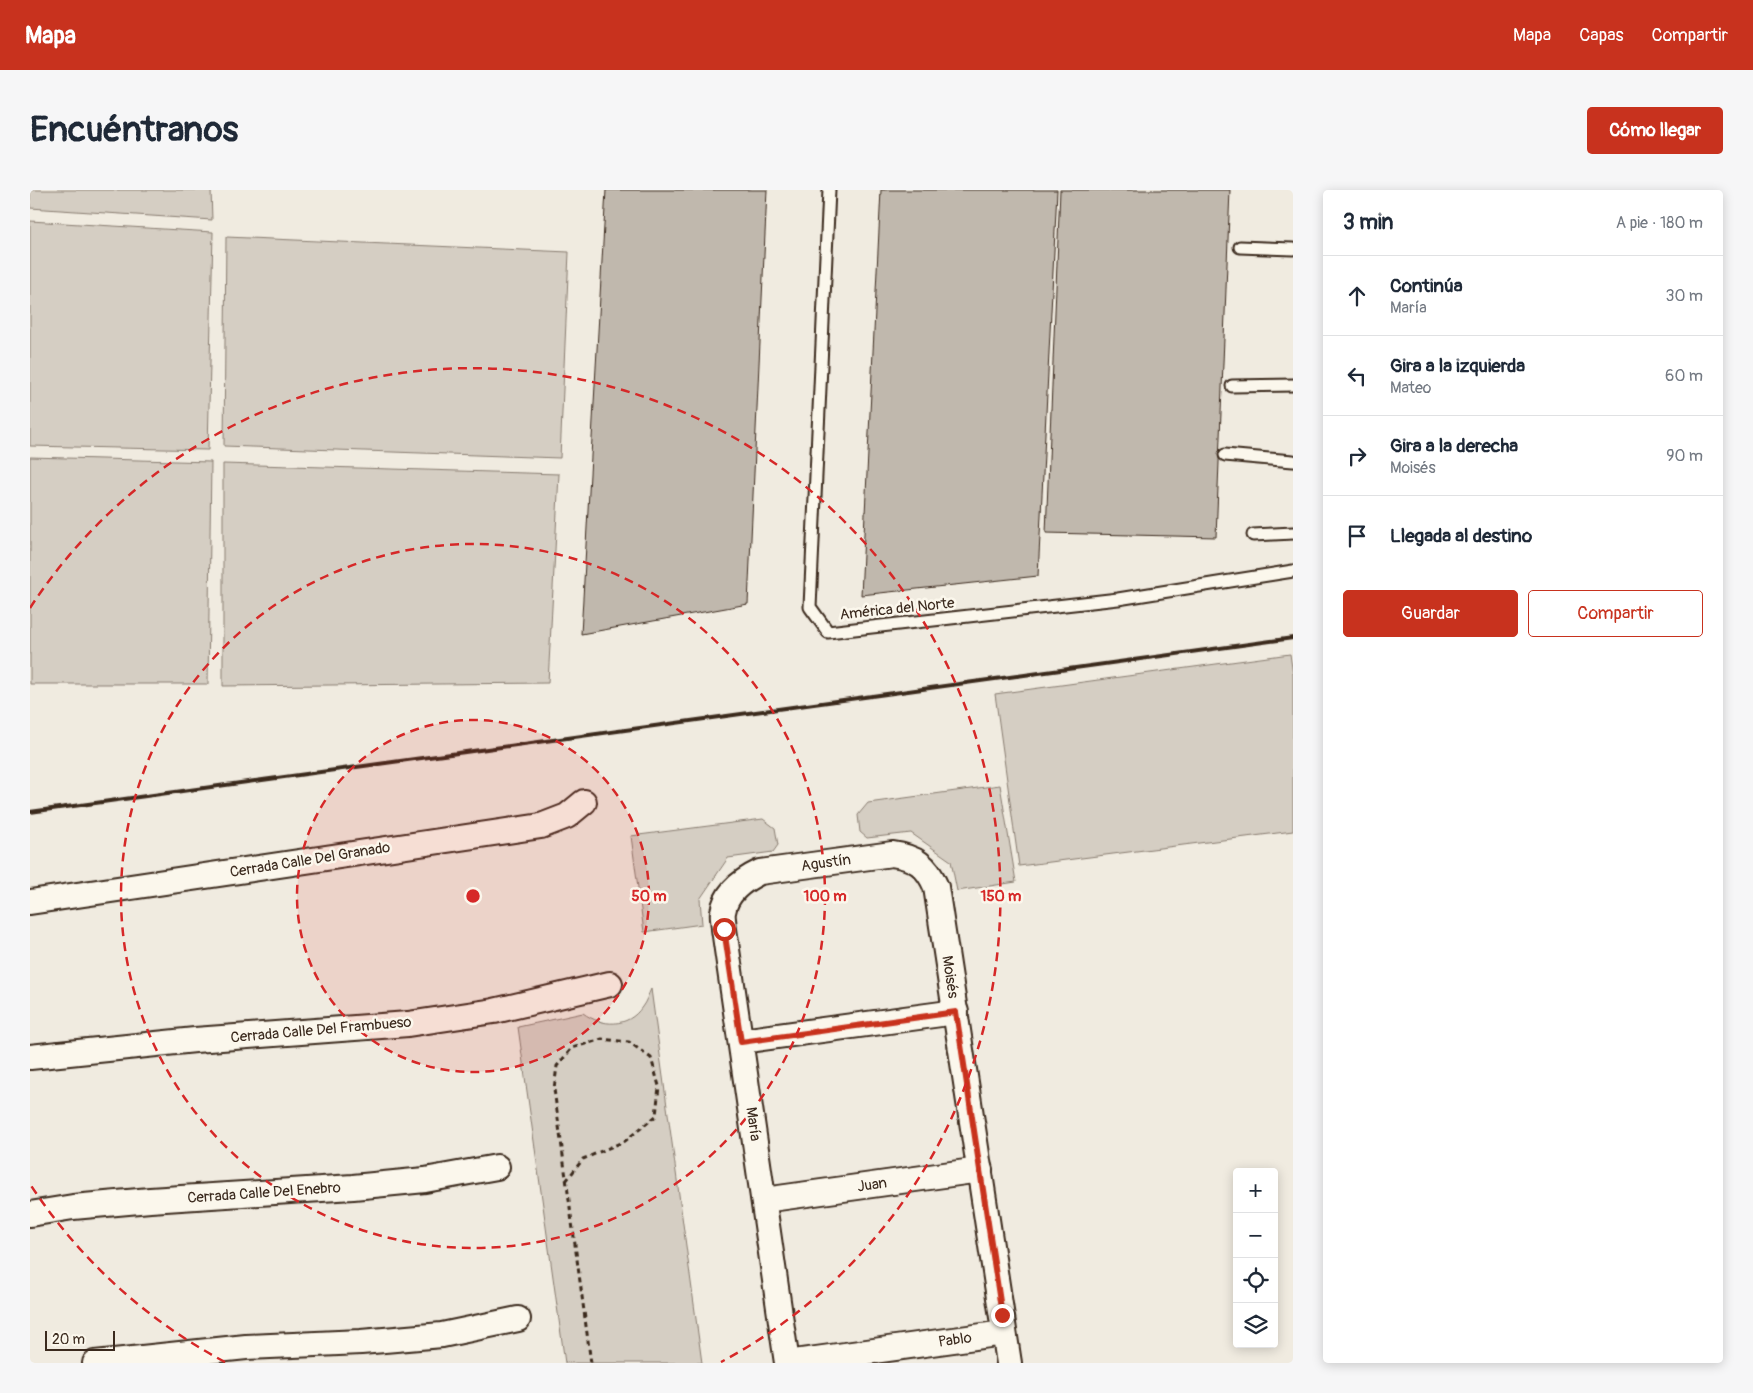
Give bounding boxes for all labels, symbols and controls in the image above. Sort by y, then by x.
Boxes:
text: Mapa [25,21,76,50]
text: Mapa [1513,24,1551,47]
text: Capas [1579,24,1624,47]
text: Compartir [1652,24,1728,47]
button: Cómo llegar [1587,107,1723,154]
text: Encuéntranos [30,108,238,152]
text: 3 min [1343,209,1393,236]
text: A pie · 180 m [1616,213,1703,233]
text: Continúa [1390,274,1463,298]
icon: ahead [1343,282,1371,310]
text: 30 m [1665,286,1703,306]
text: María [1390,298,1427,318]
text: Gira a la izquierda [1390,354,1525,378]
icon: left [1343,362,1371,390]
text: 60 m [1665,366,1703,386]
text: Mateo [1390,378,1431,398]
text: Gira a la derecha [1390,434,1518,458]
icon: right [1343,442,1371,470]
text: 90 m [1666,446,1703,466]
text: Moisés [1390,458,1436,478]
icon: arrive [1343,522,1371,550]
text: Llegada al destino [1390,524,1532,548]
button: Guardar [1343,590,1518,637]
button: Compartir [1528,590,1703,637]
street label: América del Norte [839,593,956,624]
street label: Cerrada Calle Del Granado [229,838,391,882]
street label: Agustín [800,850,852,876]
centre of rings [464,887,482,905]
text: 50 m [632,887,666,906]
text: 100 m [804,887,846,906]
text: 150 m [981,887,1021,906]
route start [713,918,736,941]
street label: Moisés [937,954,963,1000]
street label: Cerrada Calle Del Frambueso [230,1013,412,1047]
street label: María [741,1106,765,1142]
map controls [1233,1168,1278,1348]
button: + [1233,1168,1278,1213]
street label: Juan [856,1174,888,1196]
street label: Cerrada Calle Del Enebro [187,1178,341,1208]
button: − [1233,1213,1278,1258]
button: locate [1233,1258,1278,1303]
button: layers [1233,1303,1278,1348]
route end [991,1304,1014,1327]
scale bar [45,1328,115,1351]
street label: Pablo [937,1328,973,1352]
text: 20 m [52,1331,85,1348]

